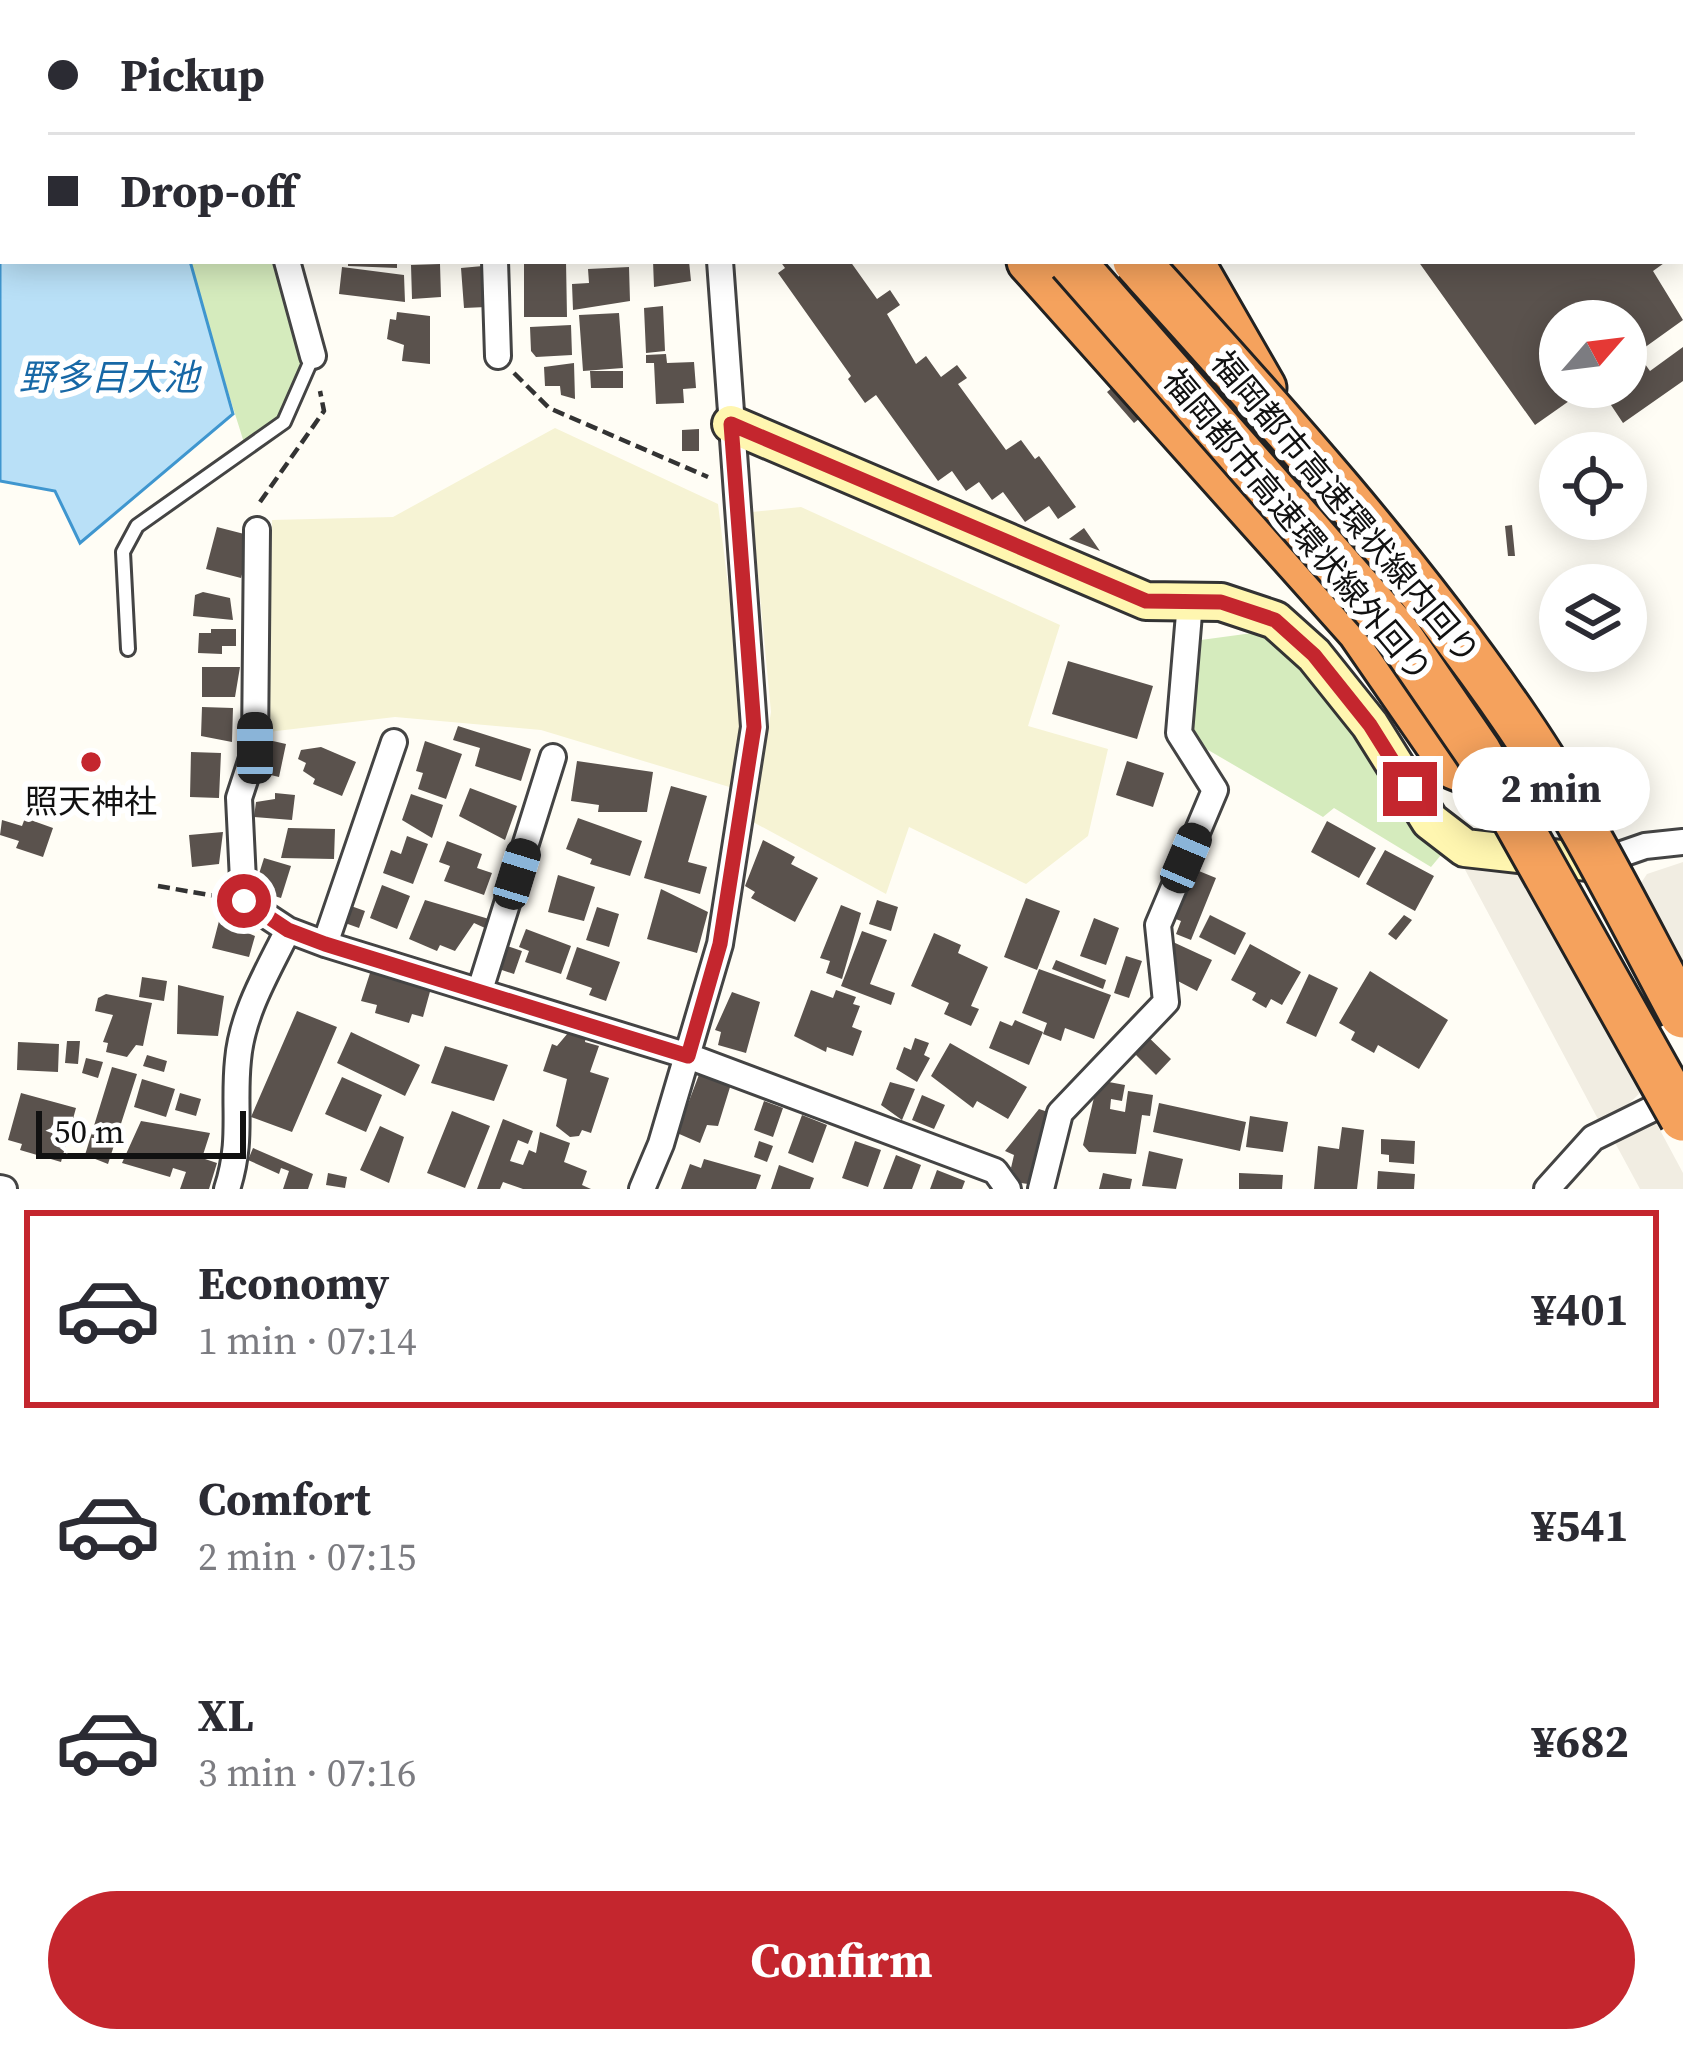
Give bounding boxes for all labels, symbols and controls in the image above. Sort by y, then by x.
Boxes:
text: Pickup [120,44,265,106]
text: Drop-off [120,160,296,222]
north arrow [1539,300,1647,408]
map controls [1539,300,1647,672]
street label: 福岡都市高速環状線内回り [1201,341,1490,673]
water label: 野多目大池 [19,353,202,402]
street label: 福岡都市高速環状線外回り [1153,359,1442,691]
button: locate [1539,432,1647,540]
button: layers [1539,564,1647,672]
car [237,712,273,784]
callout: 2 min [1452,747,1650,831]
marker: 照天神社 [78,749,104,775]
route end [1383,762,1437,816]
text: 2 min [1500,762,1602,815]
place label: 照天神社 [25,779,157,824]
car [1155,818,1217,898]
car [489,834,545,914]
route start [217,874,271,928]
scale bar [36,1105,246,1158]
text: 50 m [54,1109,124,1154]
text: Economy [198,1252,389,1314]
icon: car [54,1255,162,1363]
text: ¥401 [1531,1278,1629,1340]
text: 1 min · 07:14 [198,1314,417,1367]
text: Comfort [198,1468,371,1530]
icon: car [54,1471,162,1579]
text: ¥541 [1531,1494,1629,1556]
text: 2 min · 07:15 [198,1530,417,1583]
text: XL [198,1684,254,1746]
icon: car [54,1687,162,1795]
text: ¥682 [1531,1710,1629,1772]
text: 3 min · 07:16 [198,1746,417,1799]
button: Confirm [48,1891,1635,2029]

